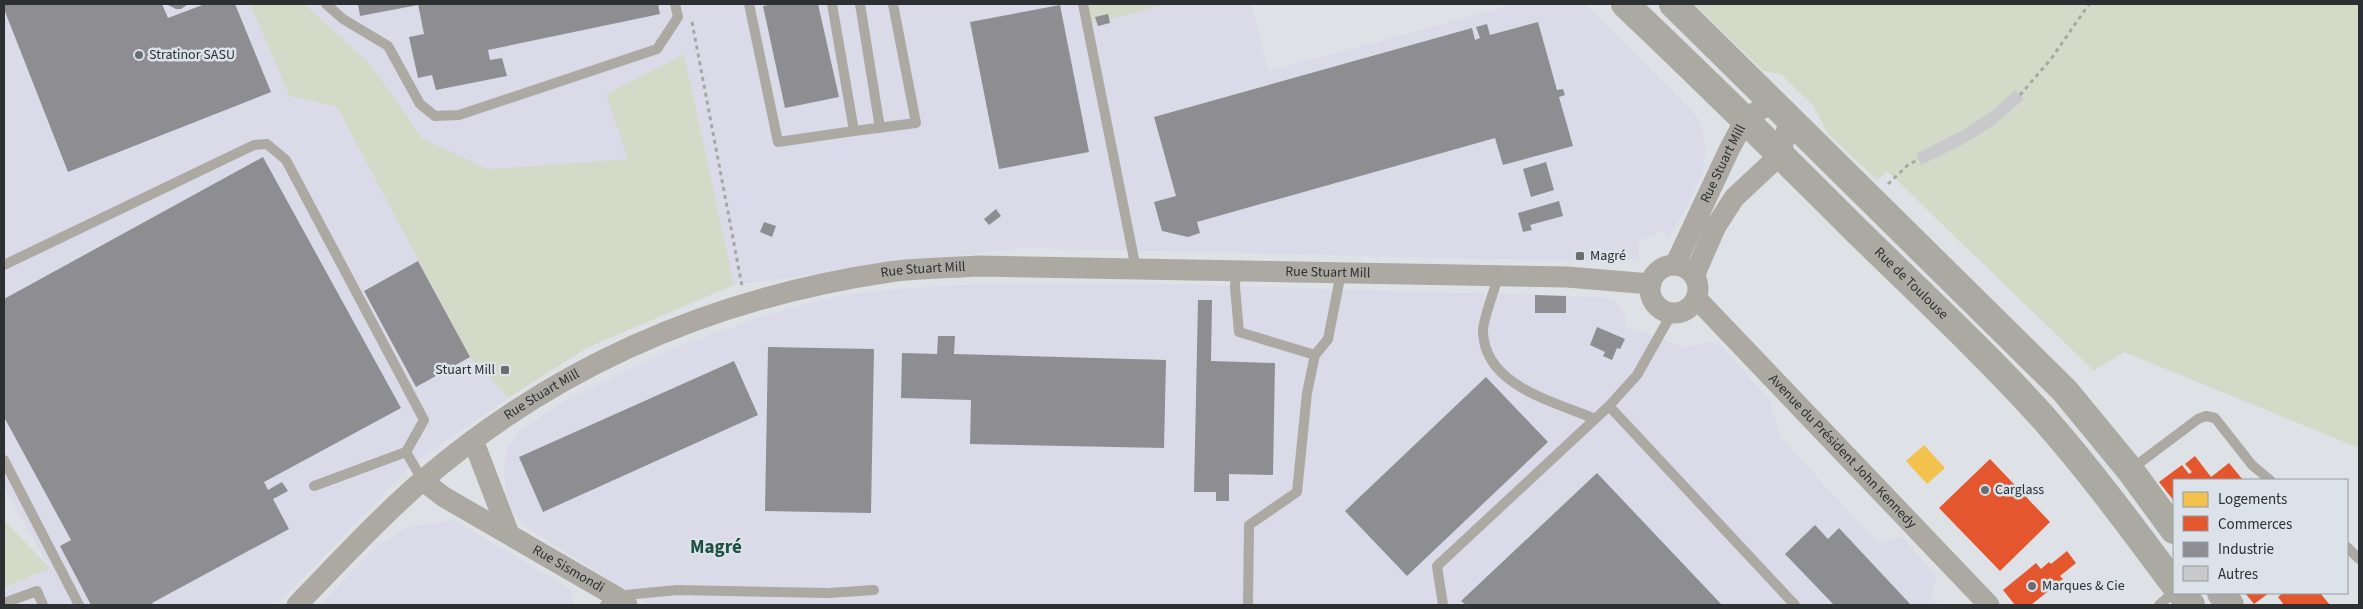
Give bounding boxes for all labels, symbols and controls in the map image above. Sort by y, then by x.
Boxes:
place label: Stratinor SASU [149,45,235,65]
marker: Stratinor SASU [133,49,145,61]
street label: Rue Stuart Mill [1695,121,1751,206]
street label: Rue de Toulouse [1870,243,1953,324]
place label: Magré [1590,246,1626,266]
marker: Magré [1574,250,1586,262]
street label: Rue Stuart Mill [879,257,966,283]
street label: Rue Stuart Mill [1285,262,1371,283]
place label: Stuart Mill [435,360,495,380]
marker: Stuart Mill [499,364,511,376]
street label: Rue Stuart Mill [500,364,583,425]
street label: Avenue du Président John Kennedy [1764,370,1921,534]
legend [2173,479,2348,594]
place label: Carglass [1995,480,2044,500]
marker: Carglass [1979,484,1991,496]
text: Logements [2218,489,2287,510]
text: Commerces [2218,514,2292,535]
district label: Magré [690,534,742,561]
text: Industrie [2218,539,2274,560]
street label: Rue Sismondi [529,540,608,598]
text: Autres [2218,564,2258,585]
place label: Marques & Cie [2042,576,2125,596]
marker: Marques & Cie [2026,580,2038,592]

